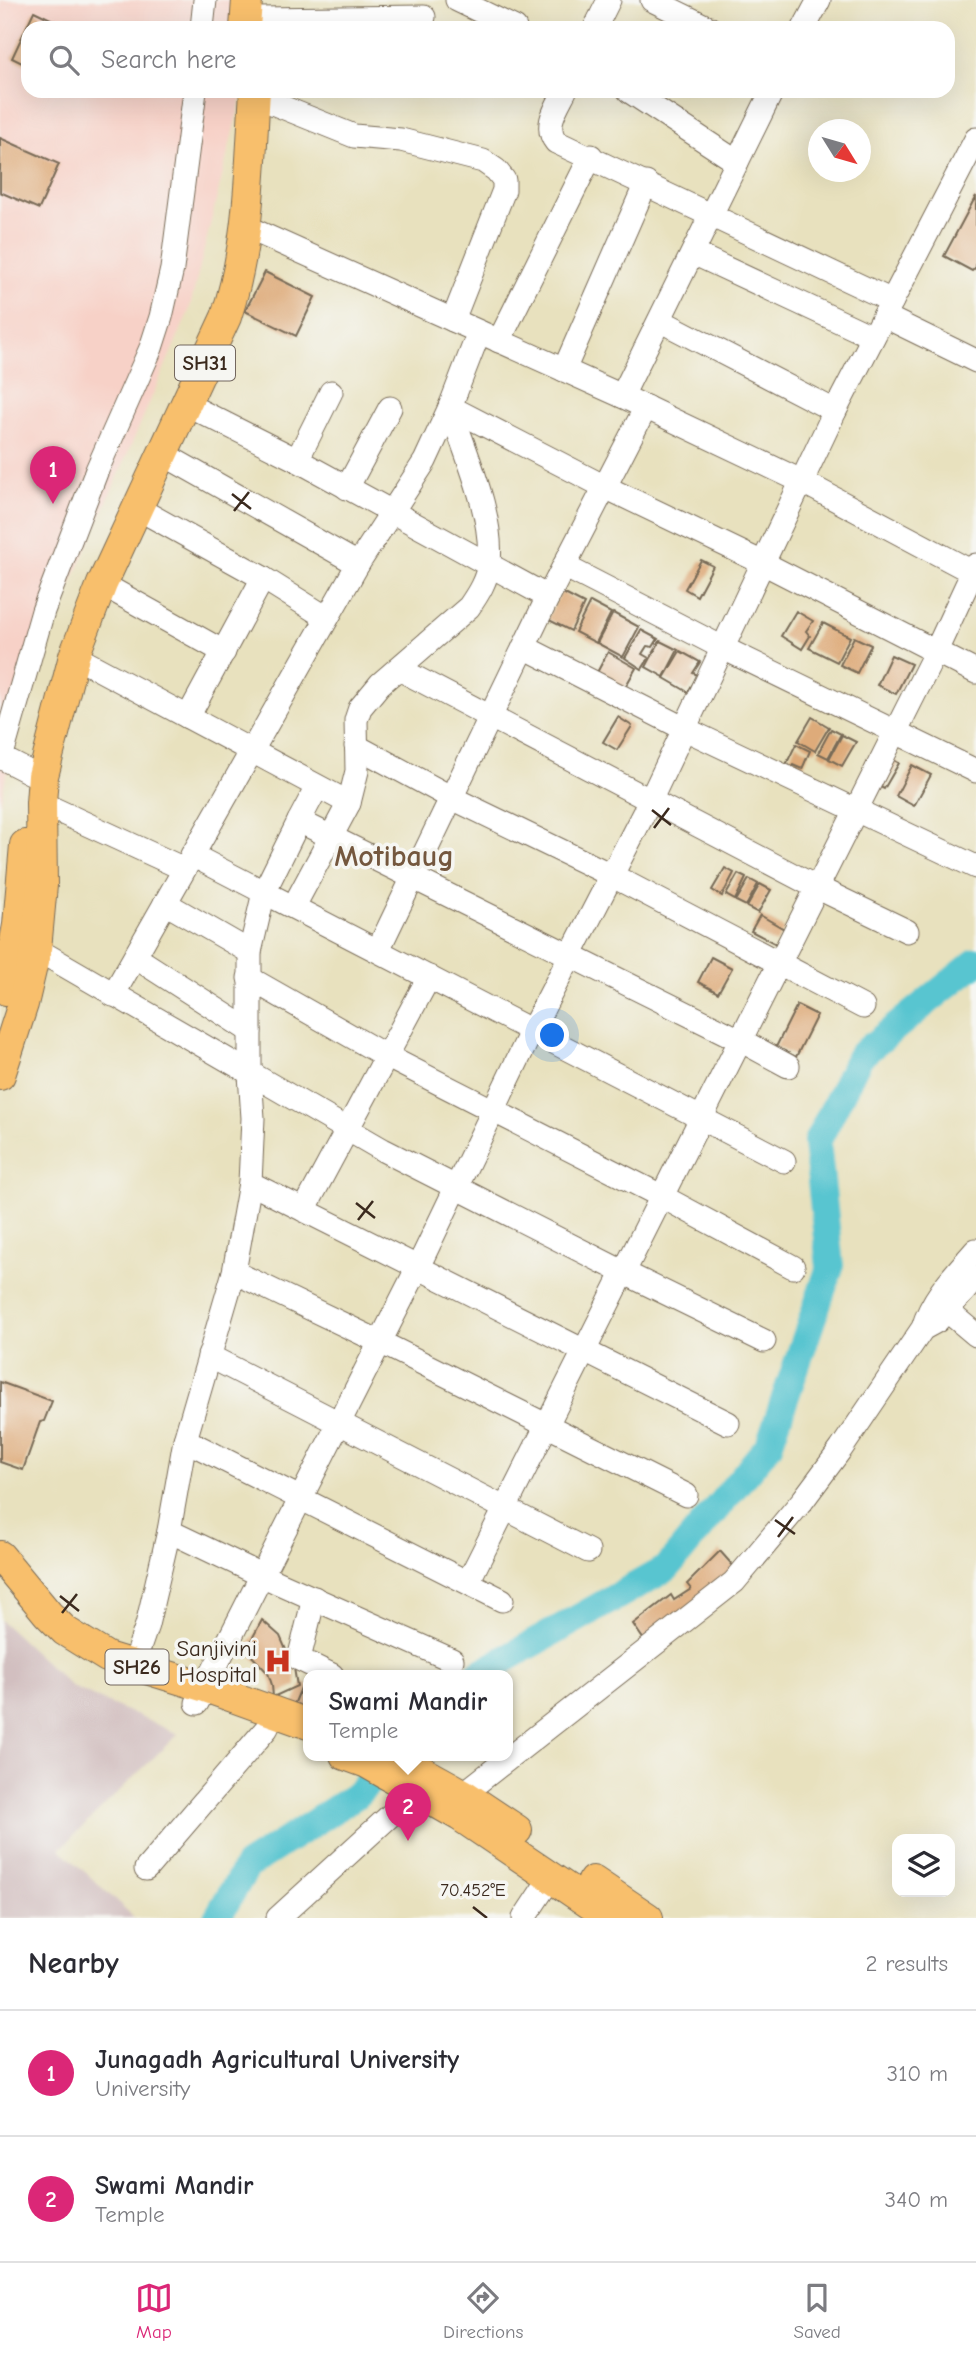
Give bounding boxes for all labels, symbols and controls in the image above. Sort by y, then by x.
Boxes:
search box [21,21,955,98]
icon: search [45,41,83,79]
text: Search here [101,45,236,75]
north arrow [808,119,871,182]
road number: SH31 [175,346,235,380]
pin: 1 [30,446,76,504]
district label: Motibaug [334,839,454,874]
your location [535,1018,569,1052]
place label: Sanjivini Hospital [176,1635,257,1688]
hospital icon: Sanjivini Hospital [263,1646,293,1676]
road number: SH26 [106,1650,168,1684]
popup [303,1670,513,1761]
text: Swami Mandir [329,1687,487,1717]
text: Temple [329,1717,398,1744]
pin: 2 [385,1783,431,1841]
map controls [892,1834,955,1897]
button: layers [892,1834,955,1897]
text: 70.452°E [440,1880,506,1901]
text: Nearby [28,1946,119,1981]
text: 2 results [866,1950,948,1977]
text: Junagadh Agricultural University [95,2045,459,2075]
text: 1 [46,2060,56,2087]
text: 310 m [887,2060,948,2087]
text: University [95,2075,190,2102]
text: Swami Mandir [95,2171,253,2201]
text: 2 [45,2186,57,2213]
text: 340 m [885,2186,948,2213]
text: Temple [95,2201,164,2228]
tab: Map [135,2279,173,2343]
tab: Directions [443,2279,523,2343]
tab: Saved [794,2279,841,2343]

